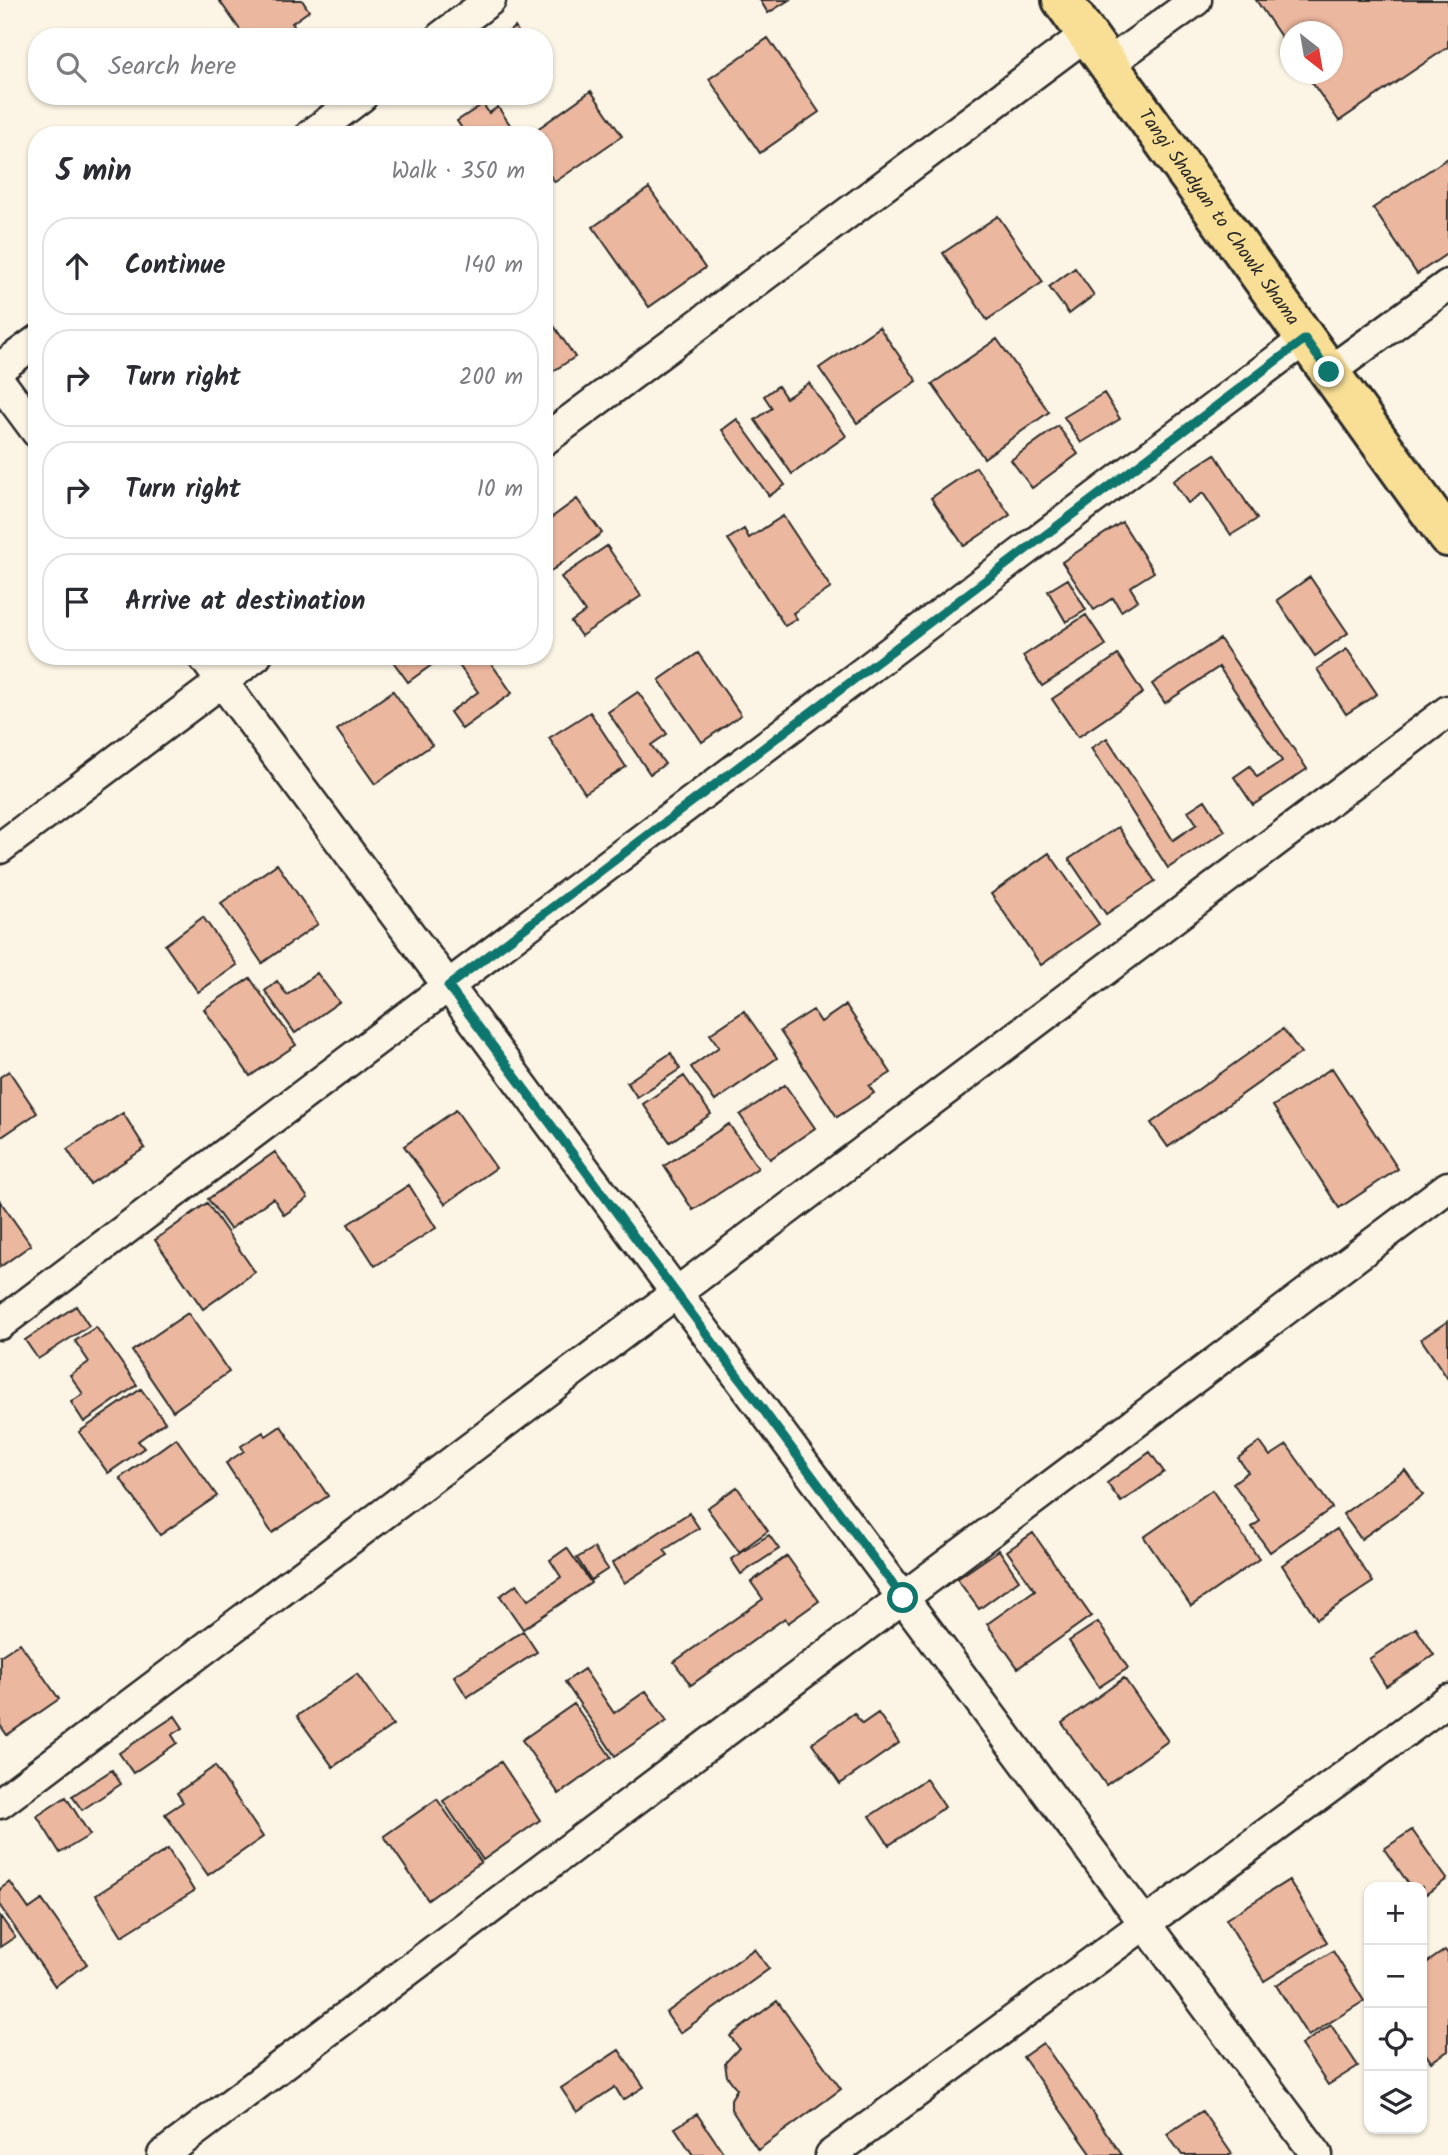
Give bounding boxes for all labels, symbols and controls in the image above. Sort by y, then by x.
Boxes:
north arrow [1280,21,1343,84]
search box [28,28,553,105]
text: Search here [108,46,236,88]
icon: search [52,48,90,86]
street label: Tangi Shadyan to Chowk Shama [1130,103,1307,332]
text: 5 min [56,148,132,196]
text: Walk · 350 m [391,154,525,190]
text: Continue [125,245,226,287]
icon: ahead [58,247,96,285]
text: 140 m [464,248,523,284]
route end [1313,356,1344,387]
text: Turn right [125,357,241,399]
icon: right [58,359,96,397]
text: 200 m [459,360,523,396]
text: Turn right [125,469,241,511]
icon: right [58,471,96,509]
text: 10 m [477,472,523,508]
text: Arrive at destination [125,581,365,623]
icon: arrive [58,583,96,621]
route start [887,1582,918,1613]
map controls [1364,1882,1427,2134]
button: + [1364,1882,1427,1945]
button: − [1364,1945,1427,2008]
button: locate [1364,2008,1427,2071]
button: layers [1364,2071,1427,2134]

